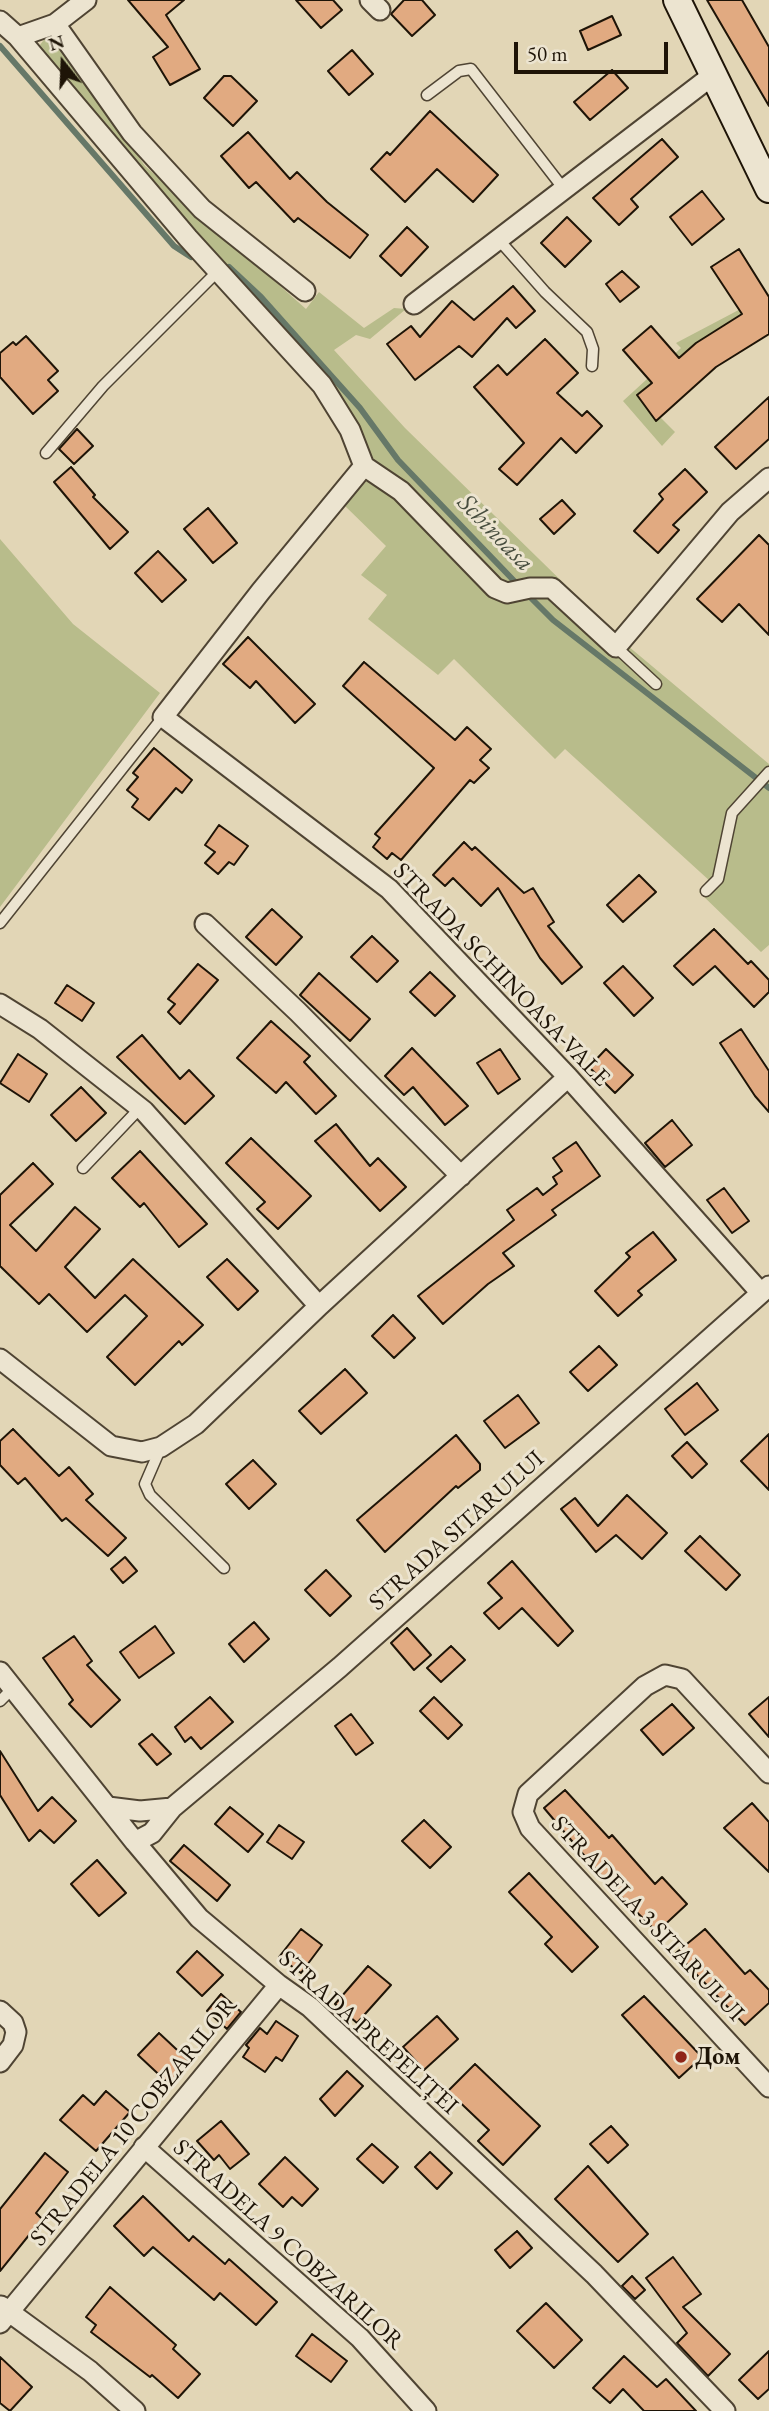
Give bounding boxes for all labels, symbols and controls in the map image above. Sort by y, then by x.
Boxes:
north arrow [28,28,98,98]
text: N [45,28,68,57]
scale bar [517,28,671,72]
text: 50 m [527,40,568,67]
water label: Schinoasa [450,488,540,578]
street label: STRADA SCHINOASA-VALE [387,857,615,1093]
street label: STRADA SITARULUI [364,1445,550,1617]
street label: STRADELA 3 SITARULUI [544,1810,750,2028]
street label: STRADA PREPELIȚEI [272,1945,464,2121]
street label: STRADELA 10 COBZARILOR [25,1992,243,2252]
place label: Дом [695,2043,740,2071]
marker: Дом [673,2049,689,2065]
street label: STRADELA 9 COBZARILOR [167,2134,409,2356]

